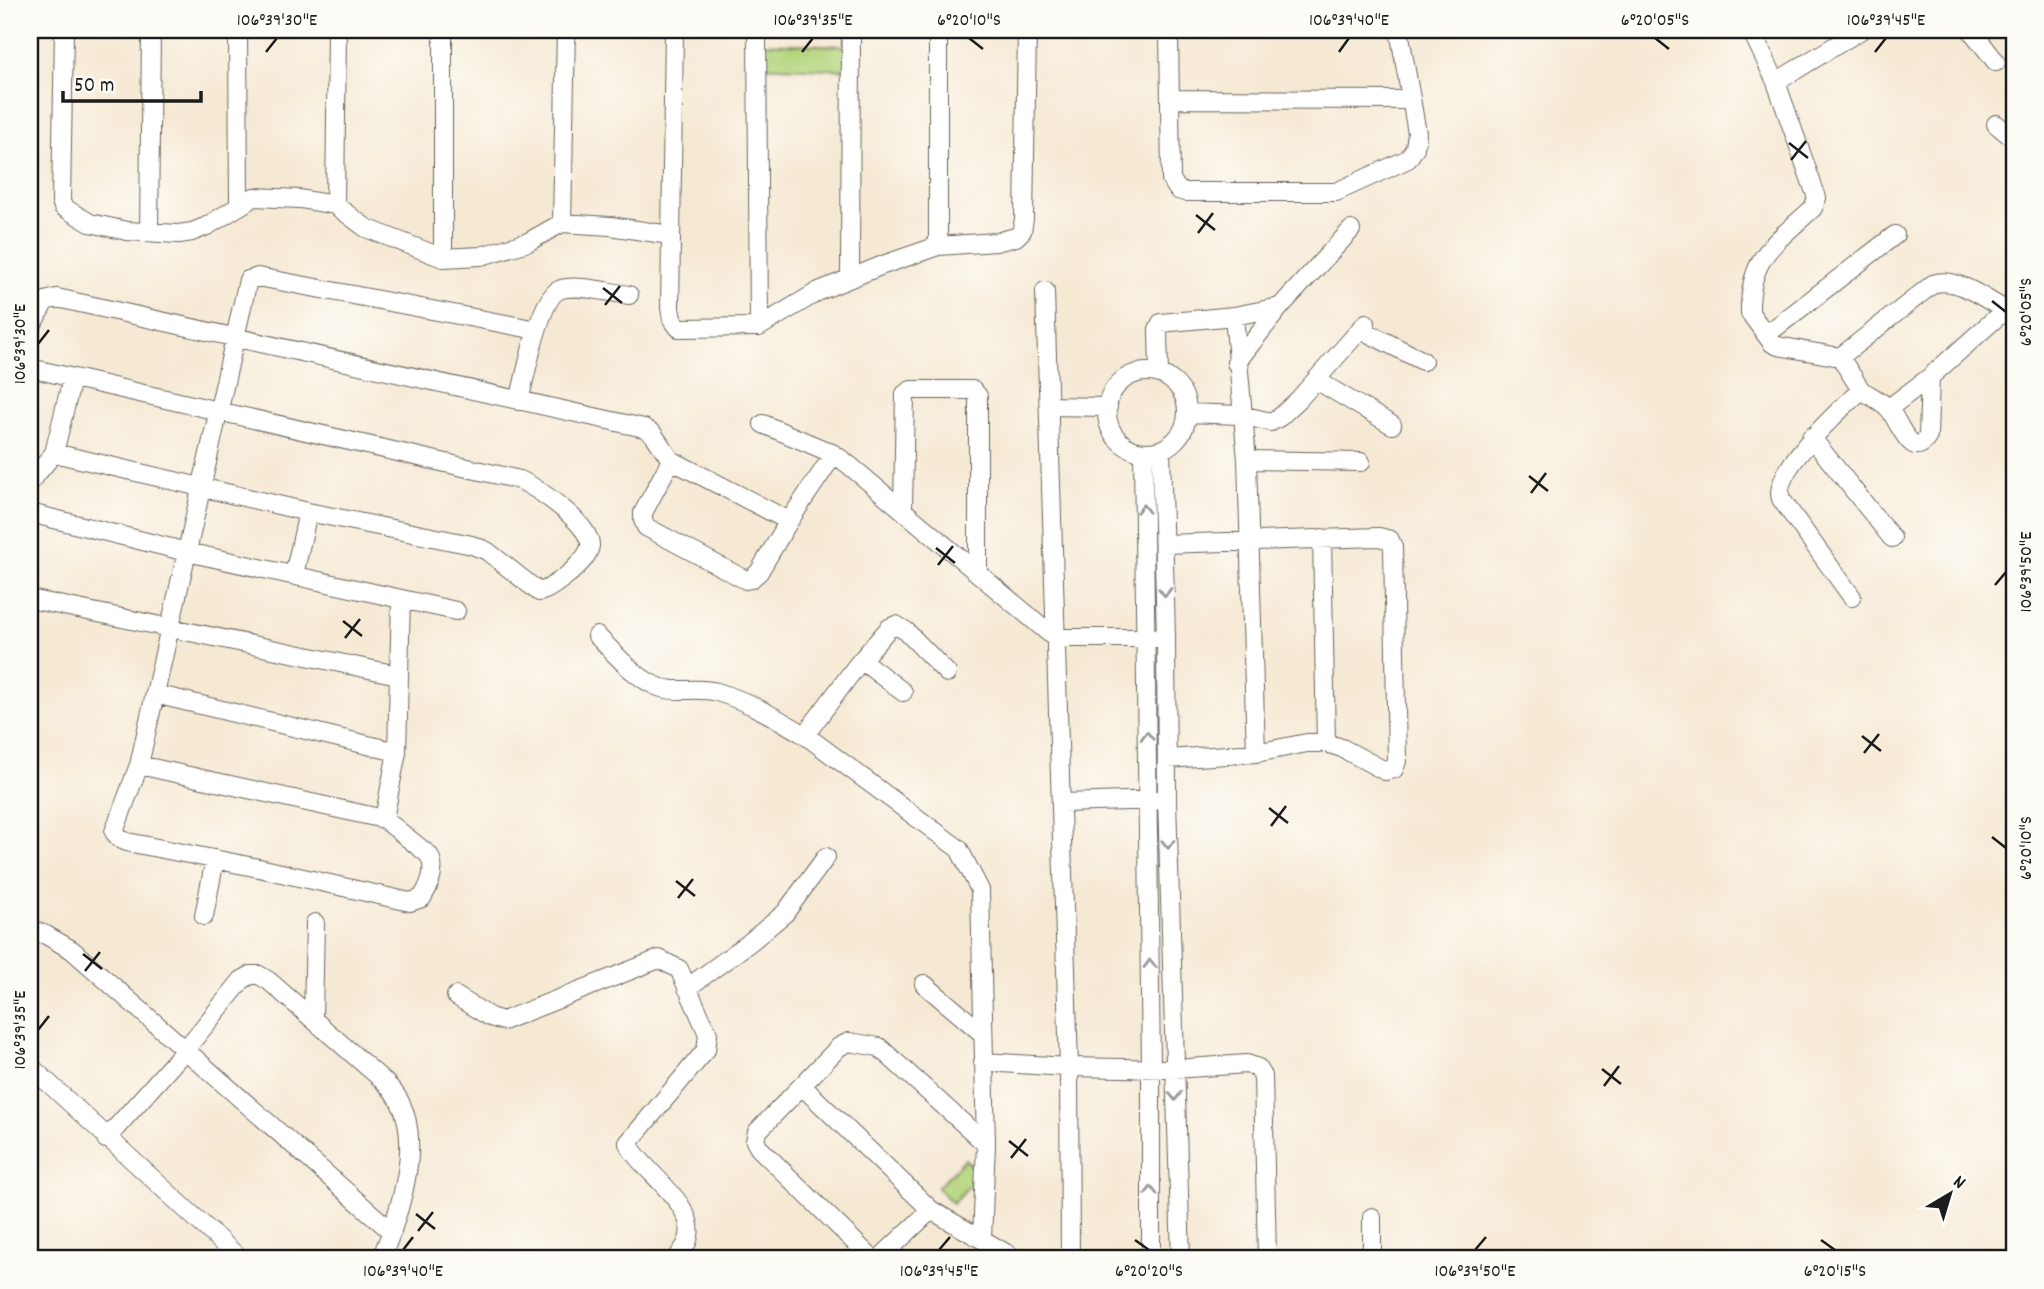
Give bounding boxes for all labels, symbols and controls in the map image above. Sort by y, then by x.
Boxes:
text: 106°39'30"E [237,9,317,34]
text: 106°39'35"E [773,9,853,34]
text: 6°20'10"S [937,9,1001,34]
text: 106°39'40"E [1309,9,1389,34]
text: 6°20'05"S [1621,9,1689,34]
text: 106°39'45"E [1847,9,1925,34]
scale bar [63,60,201,104]
text: 50 m [74,72,114,102]
text: 6°20'05"S [2015,278,2040,346]
text: 106°39'30"E [9,304,34,384]
one-way arrow [1135,503,1151,513]
text: 106°39'50"E [2015,532,2040,612]
one-way arrow [1157,588,1173,598]
one-way arrow [1139,730,1154,741]
text: 6°20'10"S [2015,816,2040,880]
one-way arrow [1160,840,1176,850]
one-way arrow [1142,958,1158,968]
text: 106°39'35"E [9,990,34,1070]
one-way arrow [1167,1091,1182,1102]
north arrow [1914,1160,1984,1230]
text: N [1946,1170,1970,1197]
one-way arrow [1143,1185,1159,1196]
text: 106°39'40"E [363,1260,443,1285]
text: 106°39'45"E [900,1260,978,1285]
text: 6°20'20"S [1115,1260,1183,1285]
text: 106°39'50"E [1435,1260,1515,1285]
text: 6°20'15"S [1804,1260,1866,1285]

